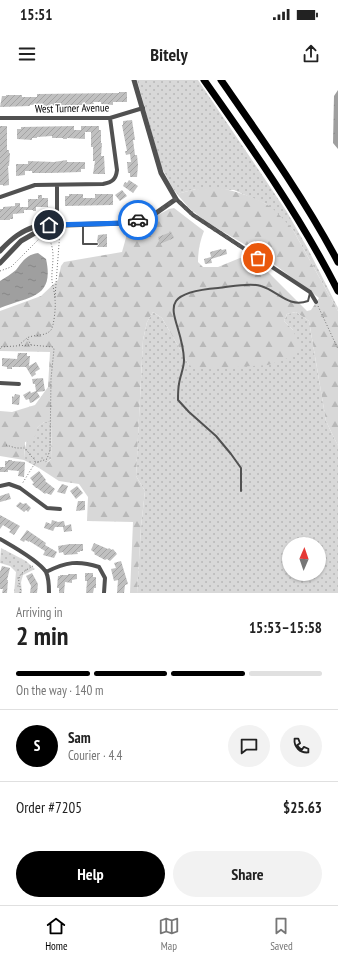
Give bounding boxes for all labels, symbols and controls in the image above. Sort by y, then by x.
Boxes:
text: 15:51 [20,5,52,24]
icon: menu [16,43,38,65]
text: Bitely [150,43,188,66]
icon: share [300,43,322,65]
street label: West Turner Avenue [35,100,110,116]
courier [118,200,158,240]
pin [32,208,66,242]
icon: car [127,209,149,231]
icon: home [38,214,60,236]
pin [241,241,275,275]
icon: bag [247,247,269,269]
north arrow [282,537,326,581]
map controls [282,537,326,581]
text: Arriving in [16,604,63,621]
text: 15:53–15:58 [249,618,322,637]
text: 2 min [16,619,69,652]
text: On the way · 140 m [16,682,103,699]
button: chat [228,725,270,767]
button: phone [280,725,322,767]
text: Sam [68,728,91,747]
text: S [34,736,40,755]
text: Courier · 4.4 [68,747,122,764]
text: Order #7205 [16,798,82,817]
text: $25.63 [283,798,322,817]
button: Help [16,851,165,897]
button: Share [173,851,322,897]
tab: Home [45,915,68,953]
tab: Map [158,915,180,953]
tab: Saved [270,915,293,953]

